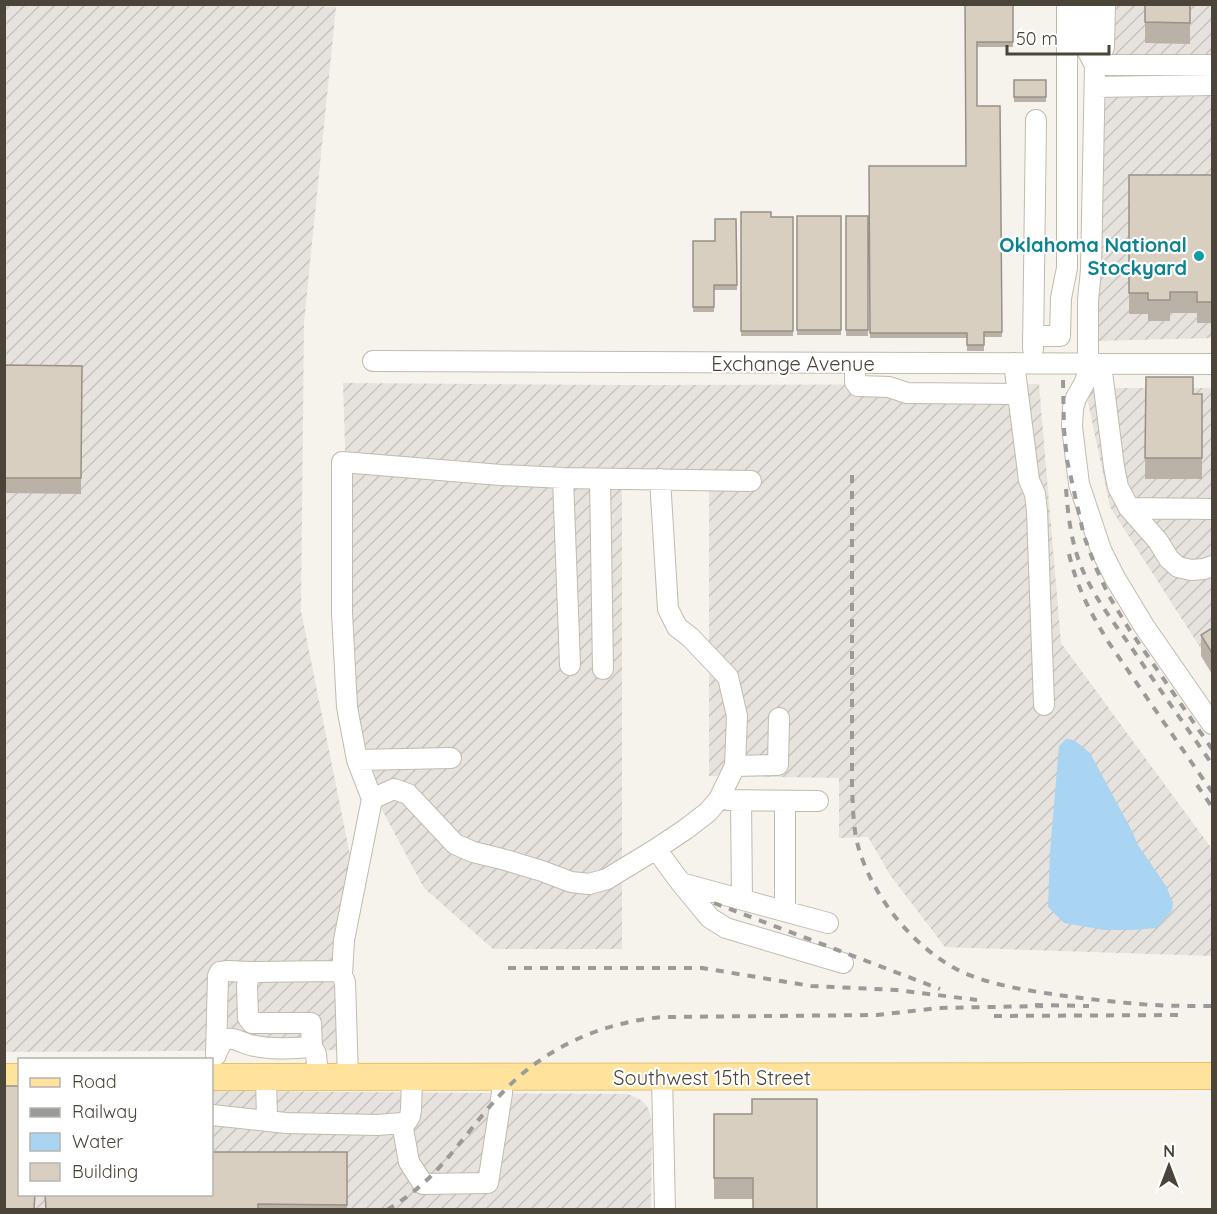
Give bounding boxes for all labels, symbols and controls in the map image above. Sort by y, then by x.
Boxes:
scale bar [1007,18,1109,56]
text: 50 m [1016,27,1058,50]
place label: Oklahoma National Stockyard [999,232,1187,280]
marker: Oklahoma National Stockyard [1192,249,1206,263]
street label: Exchange Avenue [711,351,875,376]
legend [18,1058,213,1196]
street label: Southwest 15th Street [613,1065,811,1090]
text: Road [72,1070,117,1093]
text: Railway [72,1100,138,1123]
text: Water [72,1130,123,1153]
north arrow [1139,1136,1199,1196]
text: N [1163,1141,1175,1161]
text: Building [72,1160,138,1183]

